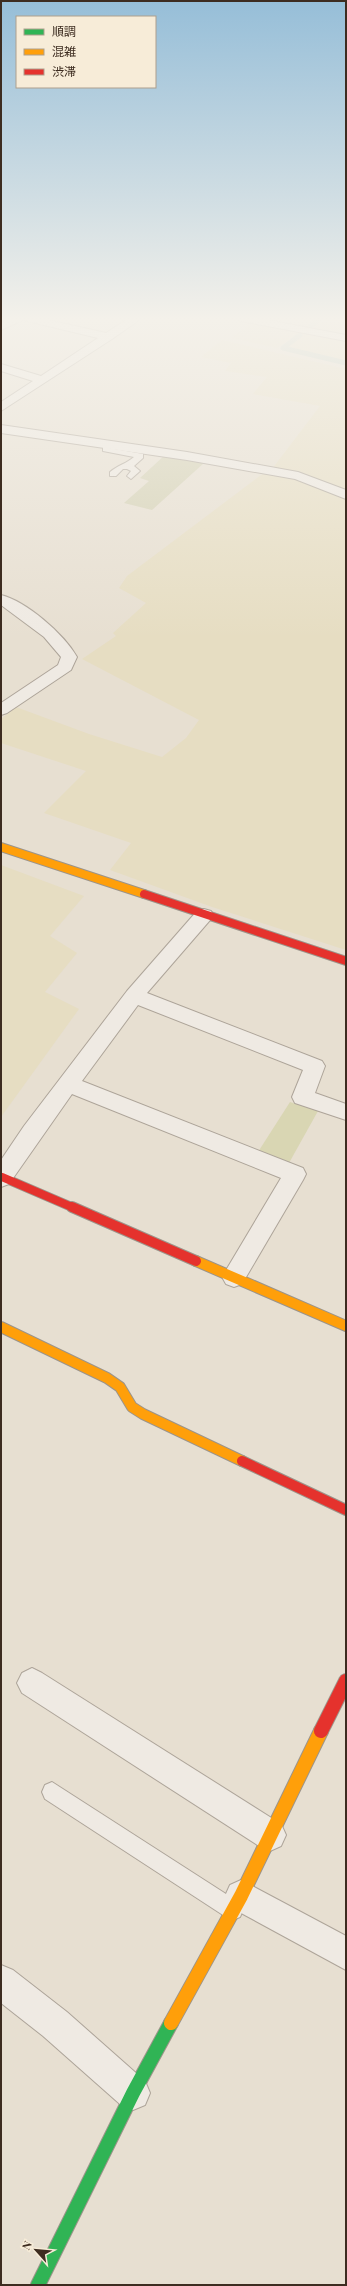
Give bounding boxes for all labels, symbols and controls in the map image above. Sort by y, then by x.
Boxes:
legend [16,16,156,88]
text: 順調 [52,23,76,39]
text: 混雑 [52,43,76,59]
text: 渋滞 [52,63,76,79]
north arrow [16,2230,56,2270]
text: N [18,2238,35,2252]

